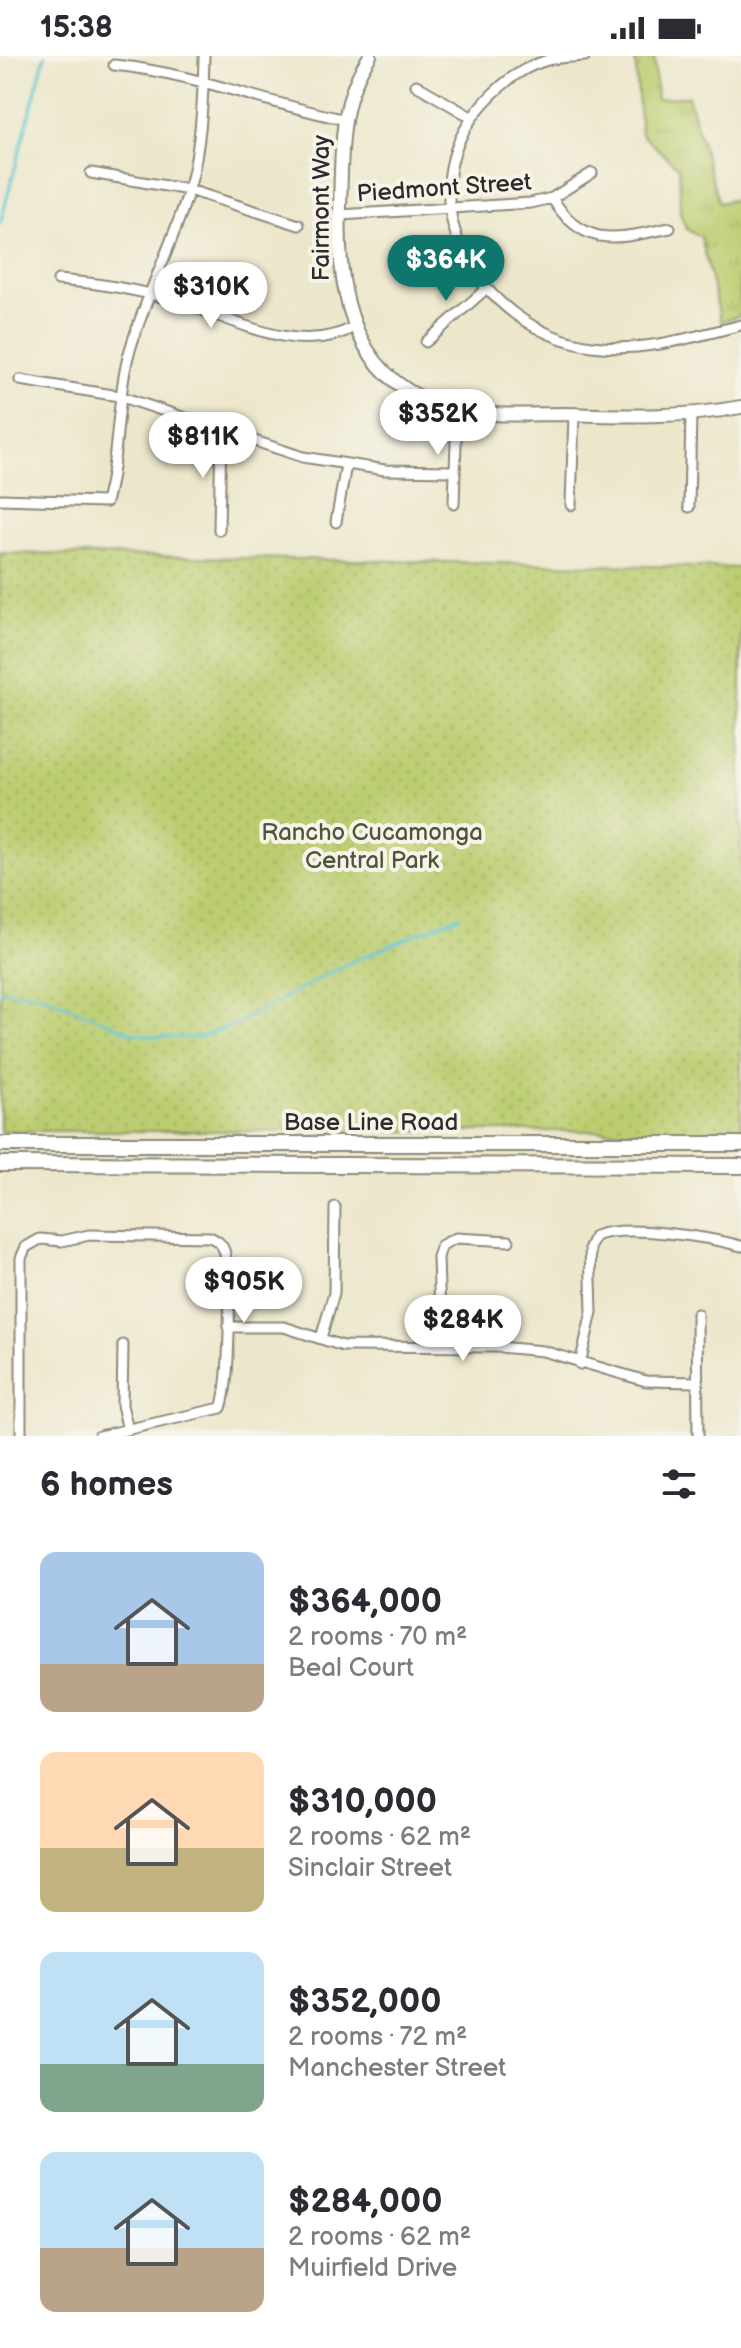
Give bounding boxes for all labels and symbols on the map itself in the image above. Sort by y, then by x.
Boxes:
street label: Fairmont Way [307,135,336,281]
street label: Piedmont Street [356,167,533,209]
pin: $364K [390,235,502,303]
pin: $310K [155,262,267,330]
pin: $352K [382,389,494,457]
pin: $811K [147,412,259,480]
park label: Rancho Cucamonga Central Park [261,818,483,875]
street label: Base Line Road [284,1108,458,1137]
pin: $905K [188,1257,300,1325]
pin: $284K [407,1295,519,1363]

